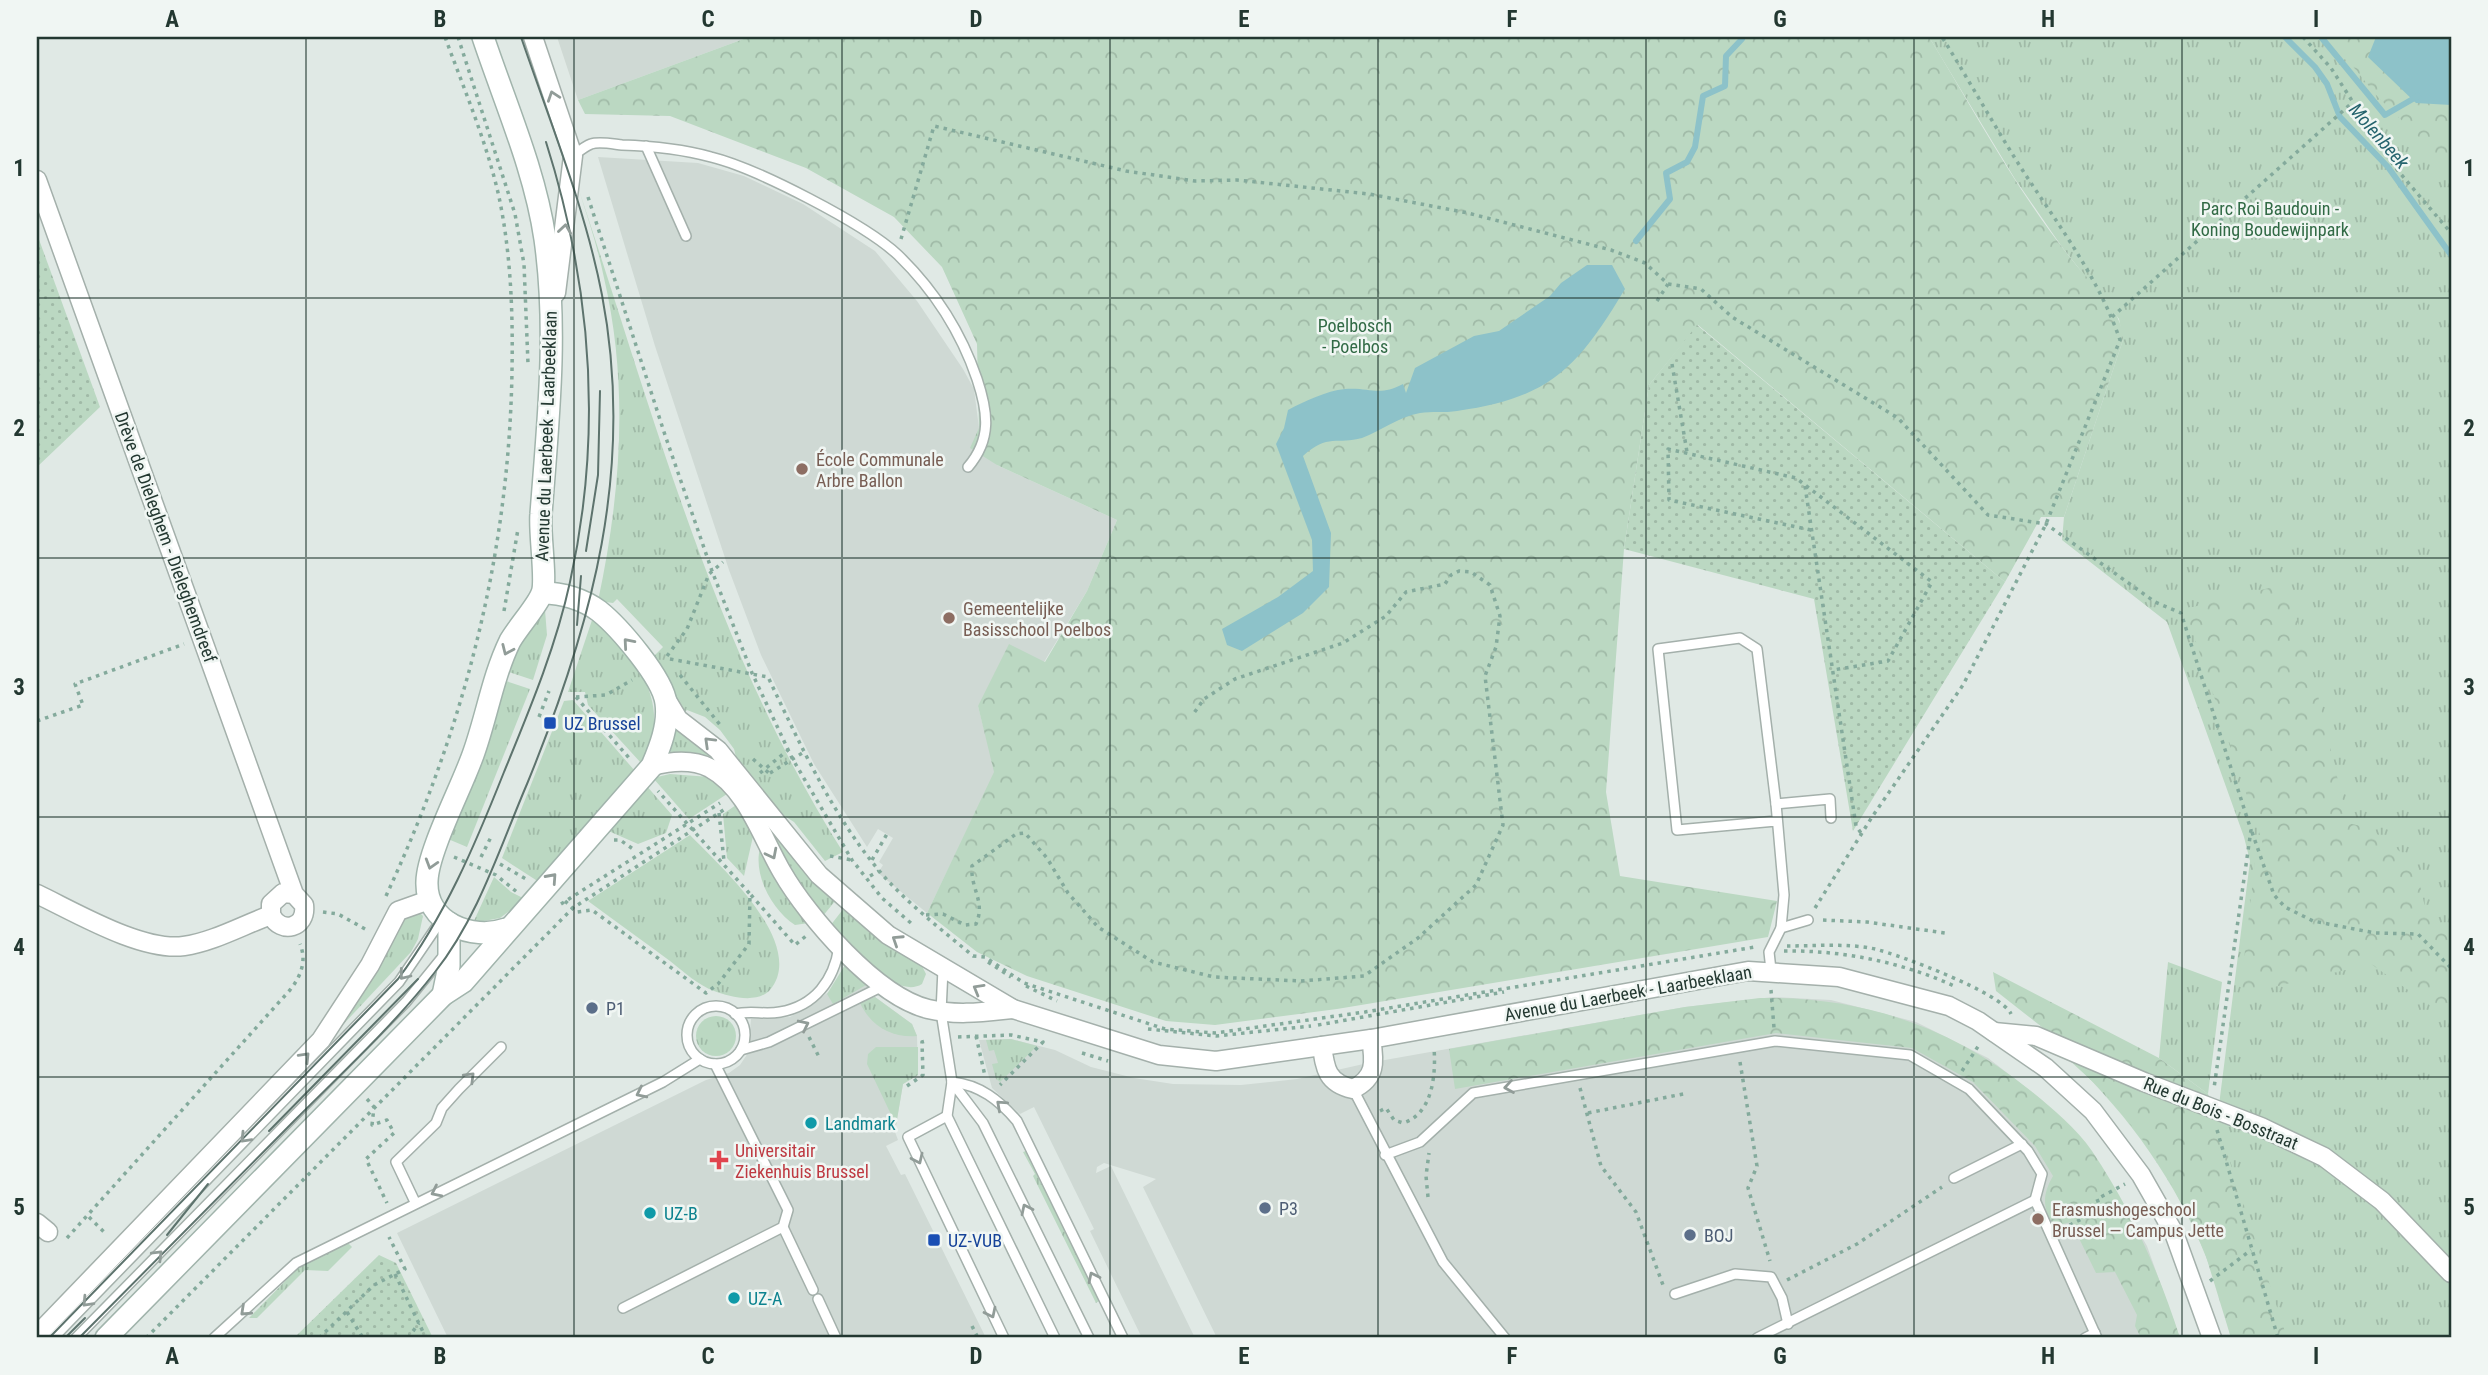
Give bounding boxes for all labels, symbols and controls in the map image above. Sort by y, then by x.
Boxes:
text: A [165,6,179,33]
text: B [434,6,446,33]
text: C [701,6,715,33]
text: D [970,6,983,33]
text: E [1238,6,1250,33]
text: F [1507,6,1518,33]
text: G [1773,6,1787,33]
text: H [2041,6,2055,33]
text: I [2313,6,2319,33]
one-way arrow [547,91,561,103]
water label: Molenbeek [2344,98,2414,174]
text: 1 [13,155,25,182]
text: 1 [2463,155,2475,182]
park label: Parc Roi Baudouin - Koning Boudewijnpark [2191,198,2349,240]
one-way arrow [558,223,573,235]
street label: Avenue du Laerbeek - Laarbeeklaan [531,310,561,562]
park label: Poelbosch - Poelbos [1318,315,1392,357]
street label: Drève de Dieleghem - Dieleghemdreef [111,409,221,665]
text: 2 [13,415,25,442]
text: 2 [2463,415,2475,442]
place label: École Communale Arbre Ballon [816,449,944,491]
marker: École Communale Arbre Ballon [794,461,810,477]
place label: Gemeentelijke Basisschool Poelbos [963,598,1111,640]
marker: Gemeentelijke Basisschool Poelbos [941,610,957,626]
one-way arrow [624,638,636,651]
one-way arrow [501,643,515,655]
text: 3 [13,674,25,701]
text: 3 [2463,674,2475,701]
place label: UZ Brussel [564,713,641,734]
marker: UZ Brussel [542,715,558,731]
one-way arrow [705,738,718,751]
one-way arrow [764,846,777,859]
one-way arrow [424,858,439,870]
one-way arrow [544,873,556,886]
text: 4 [13,934,25,961]
text: 4 [2463,934,2475,961]
one-way arrow [892,935,905,948]
street label: Avenue du Laerbeek - Laarbeeklaan [1503,961,1753,1025]
one-way arrow [399,968,412,980]
one-way arrow [973,984,986,997]
place label: P1 [606,998,625,1019]
marker: P1 [584,1000,600,1016]
one-way arrow [797,1019,809,1033]
one-way arrow [297,1052,310,1065]
street label: Rue du Bois - Bosstraat [2141,1072,2301,1154]
one-way arrow [462,1073,475,1086]
one-way arrow [1503,1079,1515,1094]
one-way arrow [636,1084,648,1098]
one-way arrow [996,1101,1009,1113]
place label: Landmark [825,1113,896,1134]
marker: Landmark [803,1115,819,1131]
one-way arrow [241,1130,254,1143]
place label: Universitair Ziekenhuis Brussel [735,1140,869,1182]
marker: Universitair Ziekenhuis Brussel [709,1150,729,1170]
one-way arrow [910,1152,924,1164]
one-way arrow [431,1184,444,1198]
text: 5 [13,1194,25,1221]
text: 5 [2463,1194,2475,1221]
place label: P3 [1279,1198,1298,1219]
place label: Erasmushogeschool Brussel — Campus Jette [2052,1199,2224,1241]
marker: P3 [1257,1200,1273,1216]
place label: UZ-B [664,1203,698,1224]
one-way arrow [1020,1204,1034,1216]
marker: UZ-B [642,1205,658,1221]
marker: Erasmushogeschool Brussel — Campus Jette [2030,1211,2046,1227]
place label: BOJ [1704,1225,1733,1246]
marker: BOJ [1682,1227,1698,1243]
place label: UZ-VUB [948,1230,1002,1251]
marker: UZ-VUB [926,1232,942,1248]
one-way arrow [150,1251,162,1263]
one-way arrow [1088,1272,1102,1284]
place label: UZ-A [748,1288,783,1309]
marker: UZ-A [726,1290,742,1306]
one-way arrow [83,1294,95,1307]
one-way arrow [240,1302,253,1315]
one-way arrow [983,1306,997,1318]
text: A [165,1343,179,1370]
text: B [434,1343,446,1370]
text: C [701,1343,715,1370]
text: D [970,1343,983,1370]
text: E [1238,1343,1250,1370]
text: F [1507,1343,1518,1370]
text: G [1773,1343,1787,1370]
text: H [2041,1343,2055,1370]
text: I [2313,1343,2319,1370]

